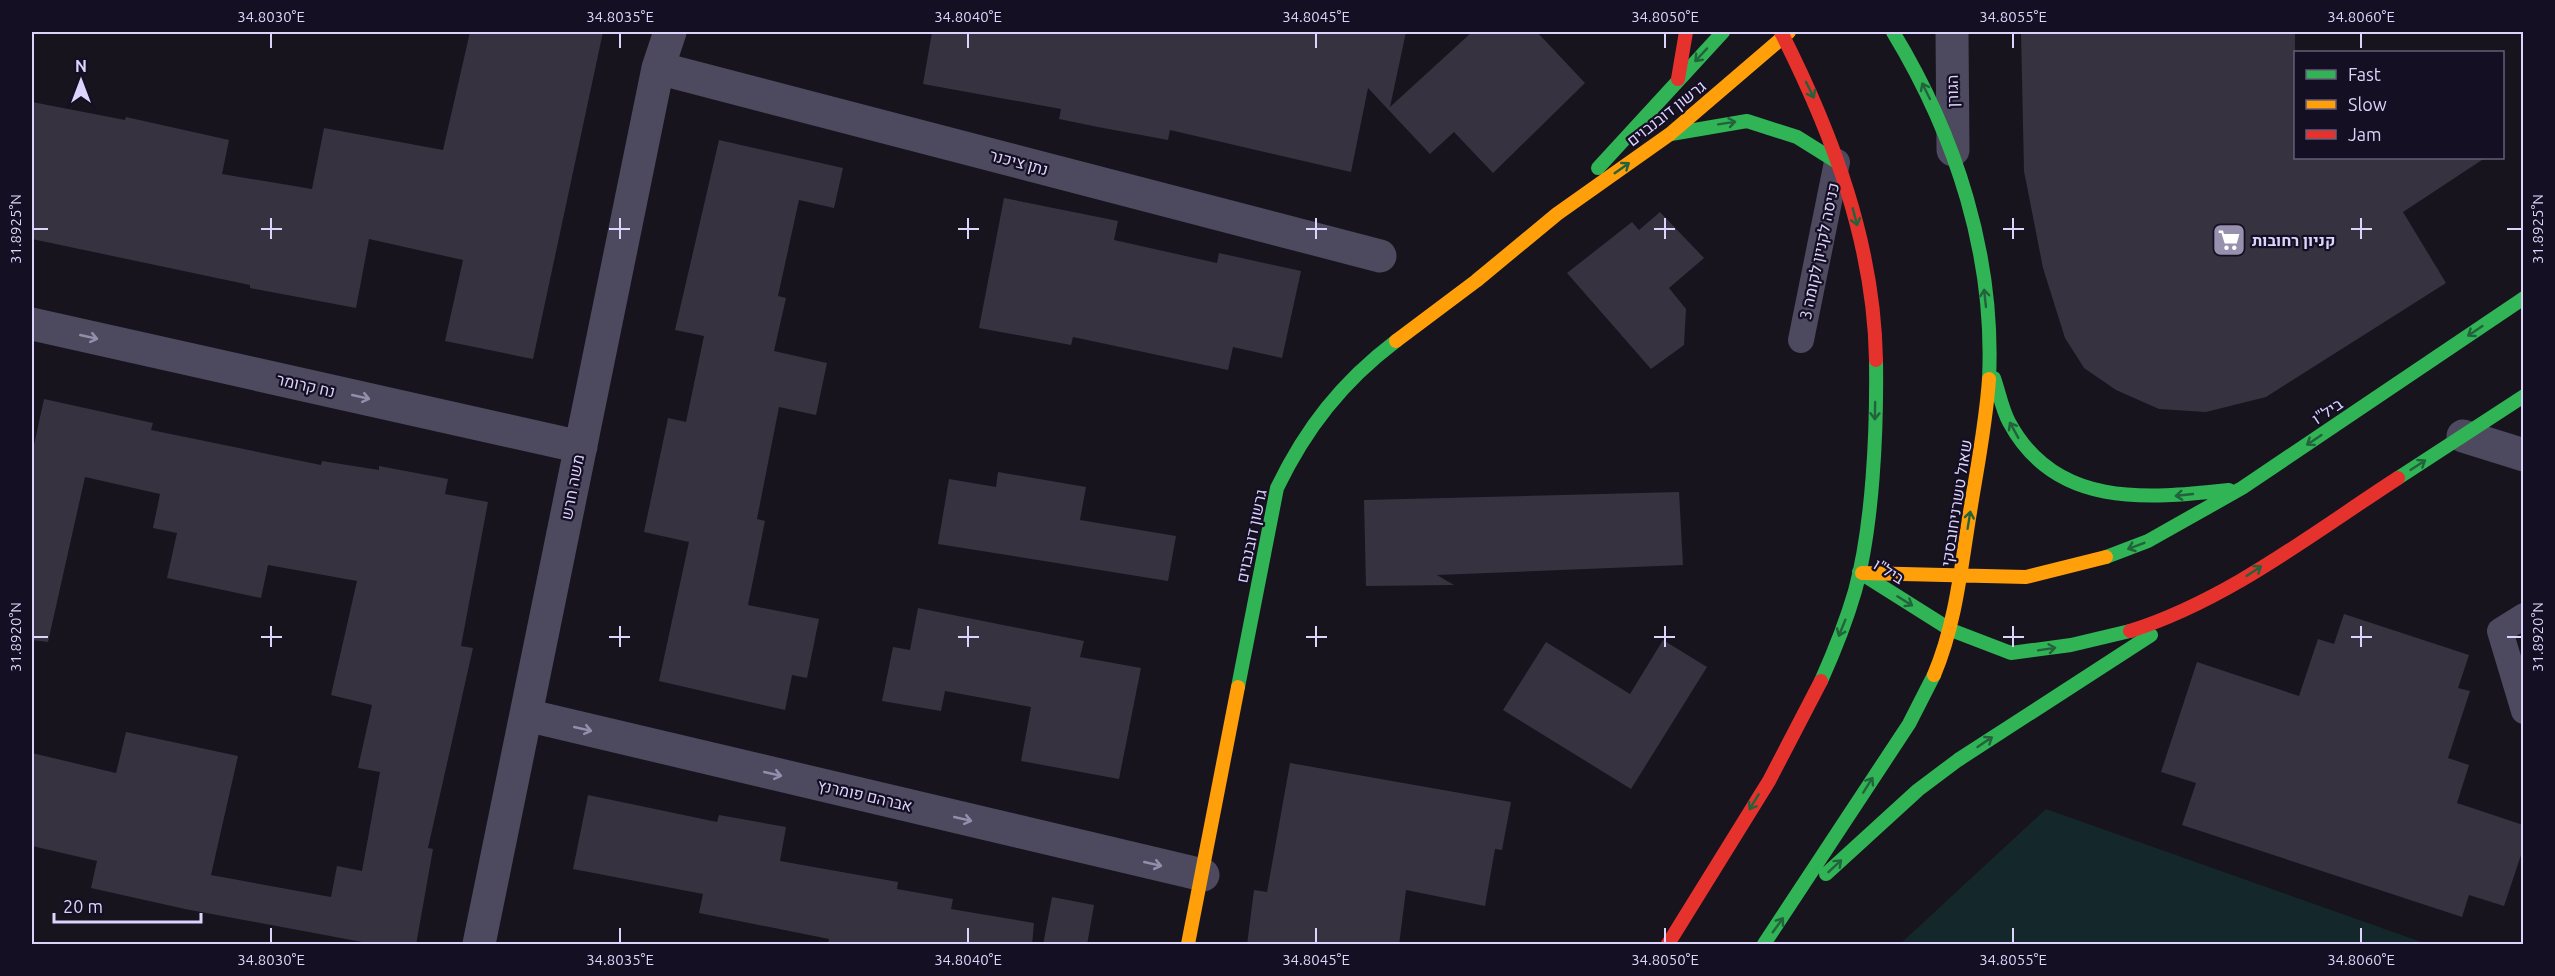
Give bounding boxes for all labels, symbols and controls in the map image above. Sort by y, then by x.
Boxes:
text: 34.8030°E [237,8,305,25]
text: 34.8035°E [586,8,654,25]
text: 34.8040°E [934,8,1002,25]
text: 34.8045°E [1282,8,1350,25]
text: 34.8050°E [1631,8,1699,25]
text: 34.8055°E [1979,8,2047,25]
text: 34.8060°E [2327,8,2395,25]
one-way arrow [1693,48,1708,63]
north arrow [51,51,111,111]
legend [2294,51,2504,159]
text: N [75,57,87,75]
text: Fast [2348,64,2381,84]
street label: הגורן [1943,74,1961,108]
street label: גרשון דובנבוים [1623,77,1709,149]
one-way arrow [1805,81,1817,99]
one-way arrow [1920,83,1931,101]
text: Slow [2348,94,2387,114]
one-way arrow [1717,118,1736,129]
text: Jam [2348,124,2382,144]
street label: נתן ציכנר [988,146,1050,178]
one-way arrow [1613,162,1629,174]
street label: כניסה לקניון לקומה 3 [1796,181,1842,321]
text: 31.8925°N [7,194,24,264]
text: 31.8925°N [2529,194,2546,264]
one-way arrow [1850,208,1862,227]
supermarket icon: קניון רחובות [2211,222,2247,258]
place label: קניון רחובות [2252,231,2335,249]
one-way arrow [1979,288,1990,308]
one-way arrow [2467,325,2484,337]
one-way arrow [79,331,98,343]
street label: נח קרומר [275,370,337,400]
one-way arrow [351,392,370,404]
street label: ביל"ו [2308,394,2346,428]
one-way arrow [1869,400,1880,420]
one-way arrow [2008,422,2019,440]
one-way arrow [2306,434,2322,446]
street label: שאול טשרניחובסקי [1937,438,1975,568]
street label: משה חרש [557,453,587,521]
one-way arrow [2409,459,2426,471]
street label: גרשון דובנבוים [1232,488,1270,584]
one-way arrow [2175,490,2195,501]
one-way arrow [1964,510,1975,530]
one-way arrow [2127,541,2145,552]
street label: ביל"ו [1870,555,1908,588]
one-way arrow [2245,565,2262,577]
one-way arrow [1896,596,1913,608]
text: 31.8920°N [7,602,24,672]
text: 31.8920°N [2529,602,2546,672]
one-way arrow [1836,618,1847,637]
one-way arrow [2036,643,2056,654]
one-way arrow [573,723,592,735]
one-way arrow [1976,736,1993,748]
one-way arrow [763,768,782,780]
street label: אברהם פומרנץ [816,775,914,815]
one-way arrow [1863,777,1875,794]
one-way arrow [1748,793,1760,810]
one-way arrow [953,813,972,825]
one-way arrow [1143,858,1162,870]
one-way arrow [1827,859,1842,873]
scale bar [54,886,201,924]
text: 20 m [63,896,103,916]
one-way arrow [1772,918,1784,934]
text: 34.8030°E [237,951,305,968]
text: 34.8035°E [586,951,654,968]
text: 34.8040°E [934,951,1002,968]
text: 34.8045°E [1282,951,1350,968]
text: 34.8050°E [1631,951,1699,968]
text: 34.8055°E [1979,951,2047,968]
text: 34.8060°E [2327,951,2395,968]

